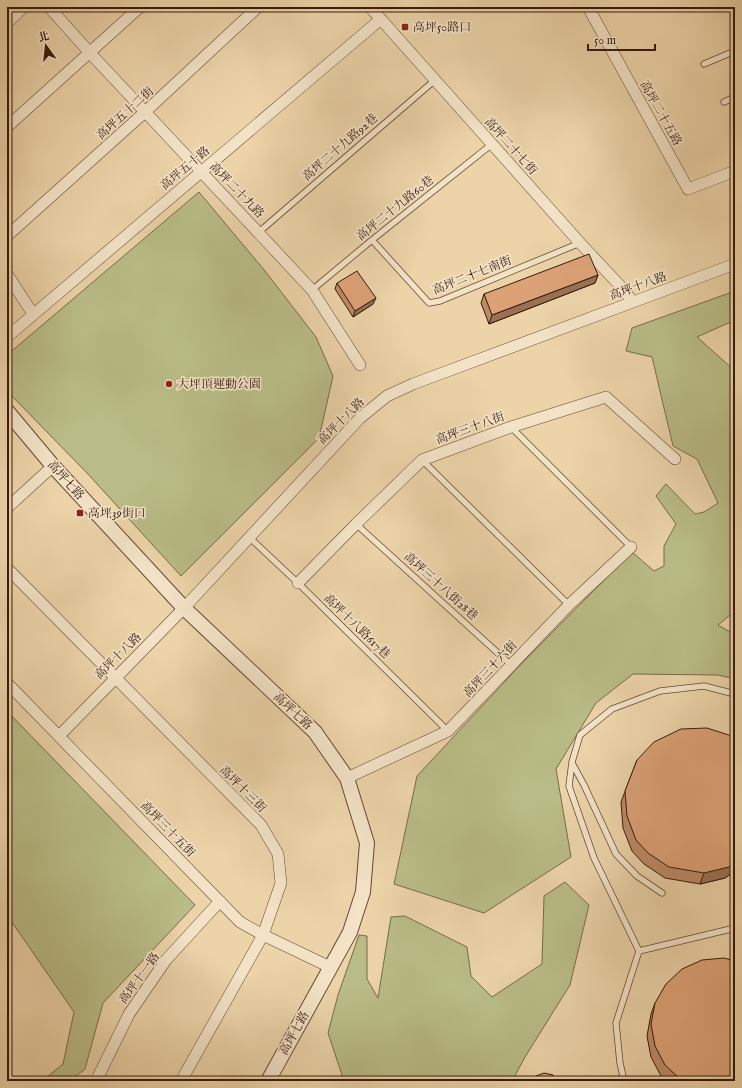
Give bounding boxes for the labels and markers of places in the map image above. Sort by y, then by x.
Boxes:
place label: 高坪50路口 [413,20,471,35]
marker: 高坪50路口 [400,22,410,32]
place label: 大坪頂運動公園 [177,377,261,392]
marker: 大坪頂運動公園 [164,379,174,389]
place label: 高坪39街口 [88,506,146,521]
marker: 高坪39街口 [75,508,85,518]

